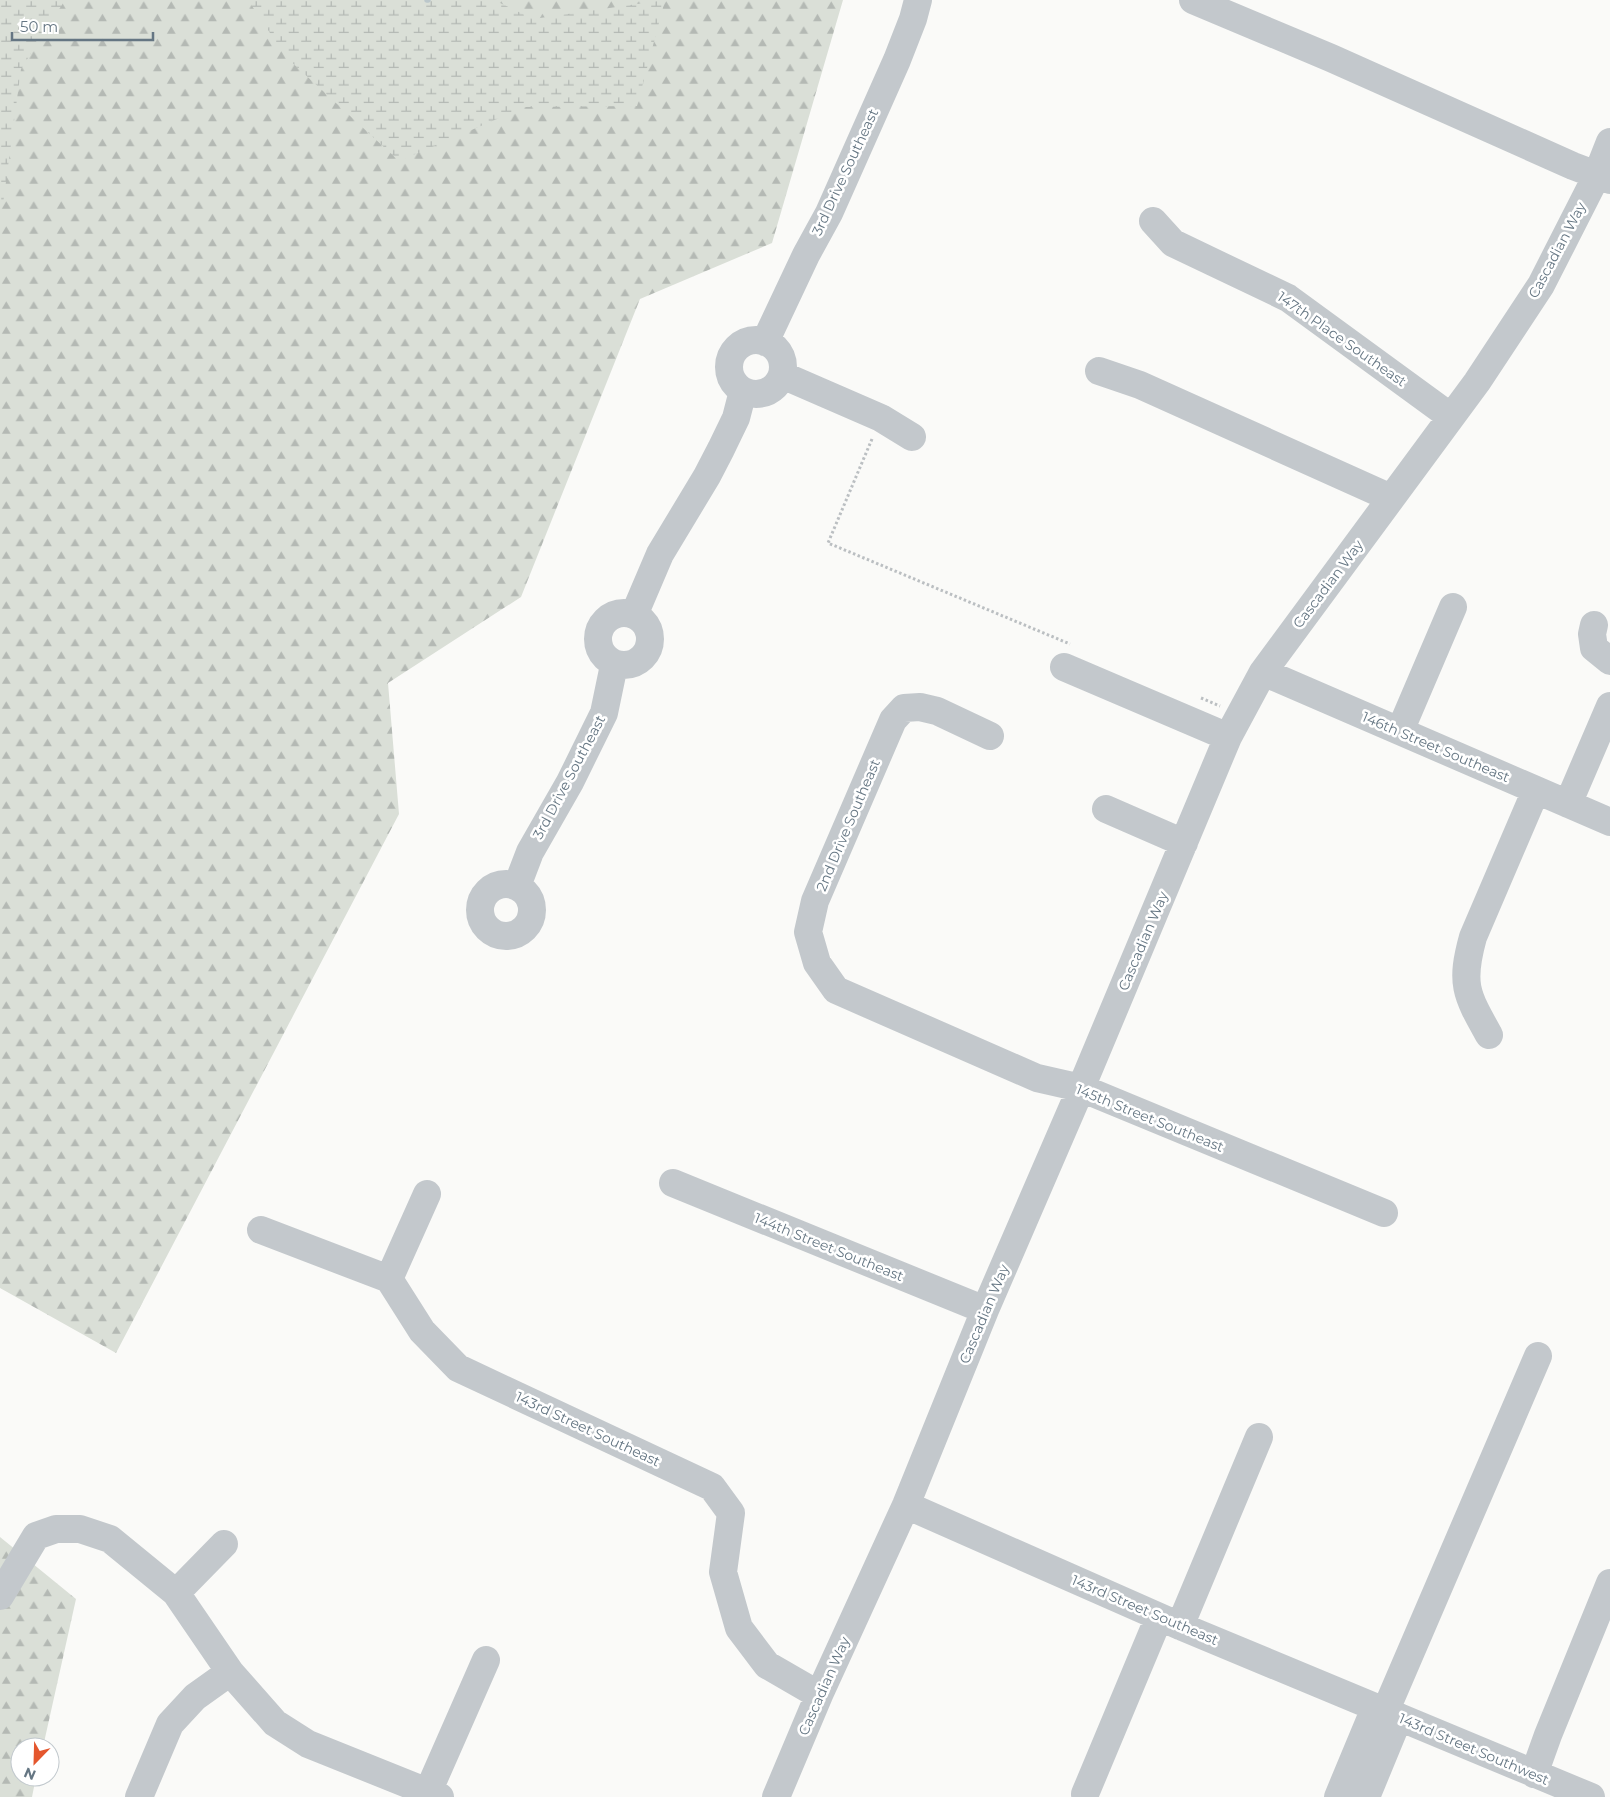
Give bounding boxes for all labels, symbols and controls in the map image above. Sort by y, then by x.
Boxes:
scale bar [12,10,154,42]
text: 50 m [20,17,58,36]
street label: 3rd Drive Southeast [808,105,882,238]
street label: Cascadian Way [1524,199,1590,301]
street label: 147th Place Southeast [1274,288,1410,391]
street label: Cascadian Way [1289,536,1367,632]
street label: 146th Street Southeast [1359,708,1513,786]
street label: 3rd Drive Southeast [529,712,609,842]
street label: 2nd Drive Southeast [812,756,884,894]
street label: Cascadian Way [1114,888,1172,993]
street label: 145th Street Southeast [1073,1080,1227,1156]
street label: 144th Street Southeast [752,1209,907,1285]
street label: Cascadian Way [955,1261,1013,1366]
street label: 143rd Street Southeast [513,1388,663,1471]
street label: 143rd Street Southeast [1069,1571,1221,1649]
street label: Cascadian Way [794,1634,854,1738]
street label: 143rd Street Southwest [1396,1709,1552,1789]
north arrow [10,1737,60,1787]
text: N [21,1763,39,1784]

